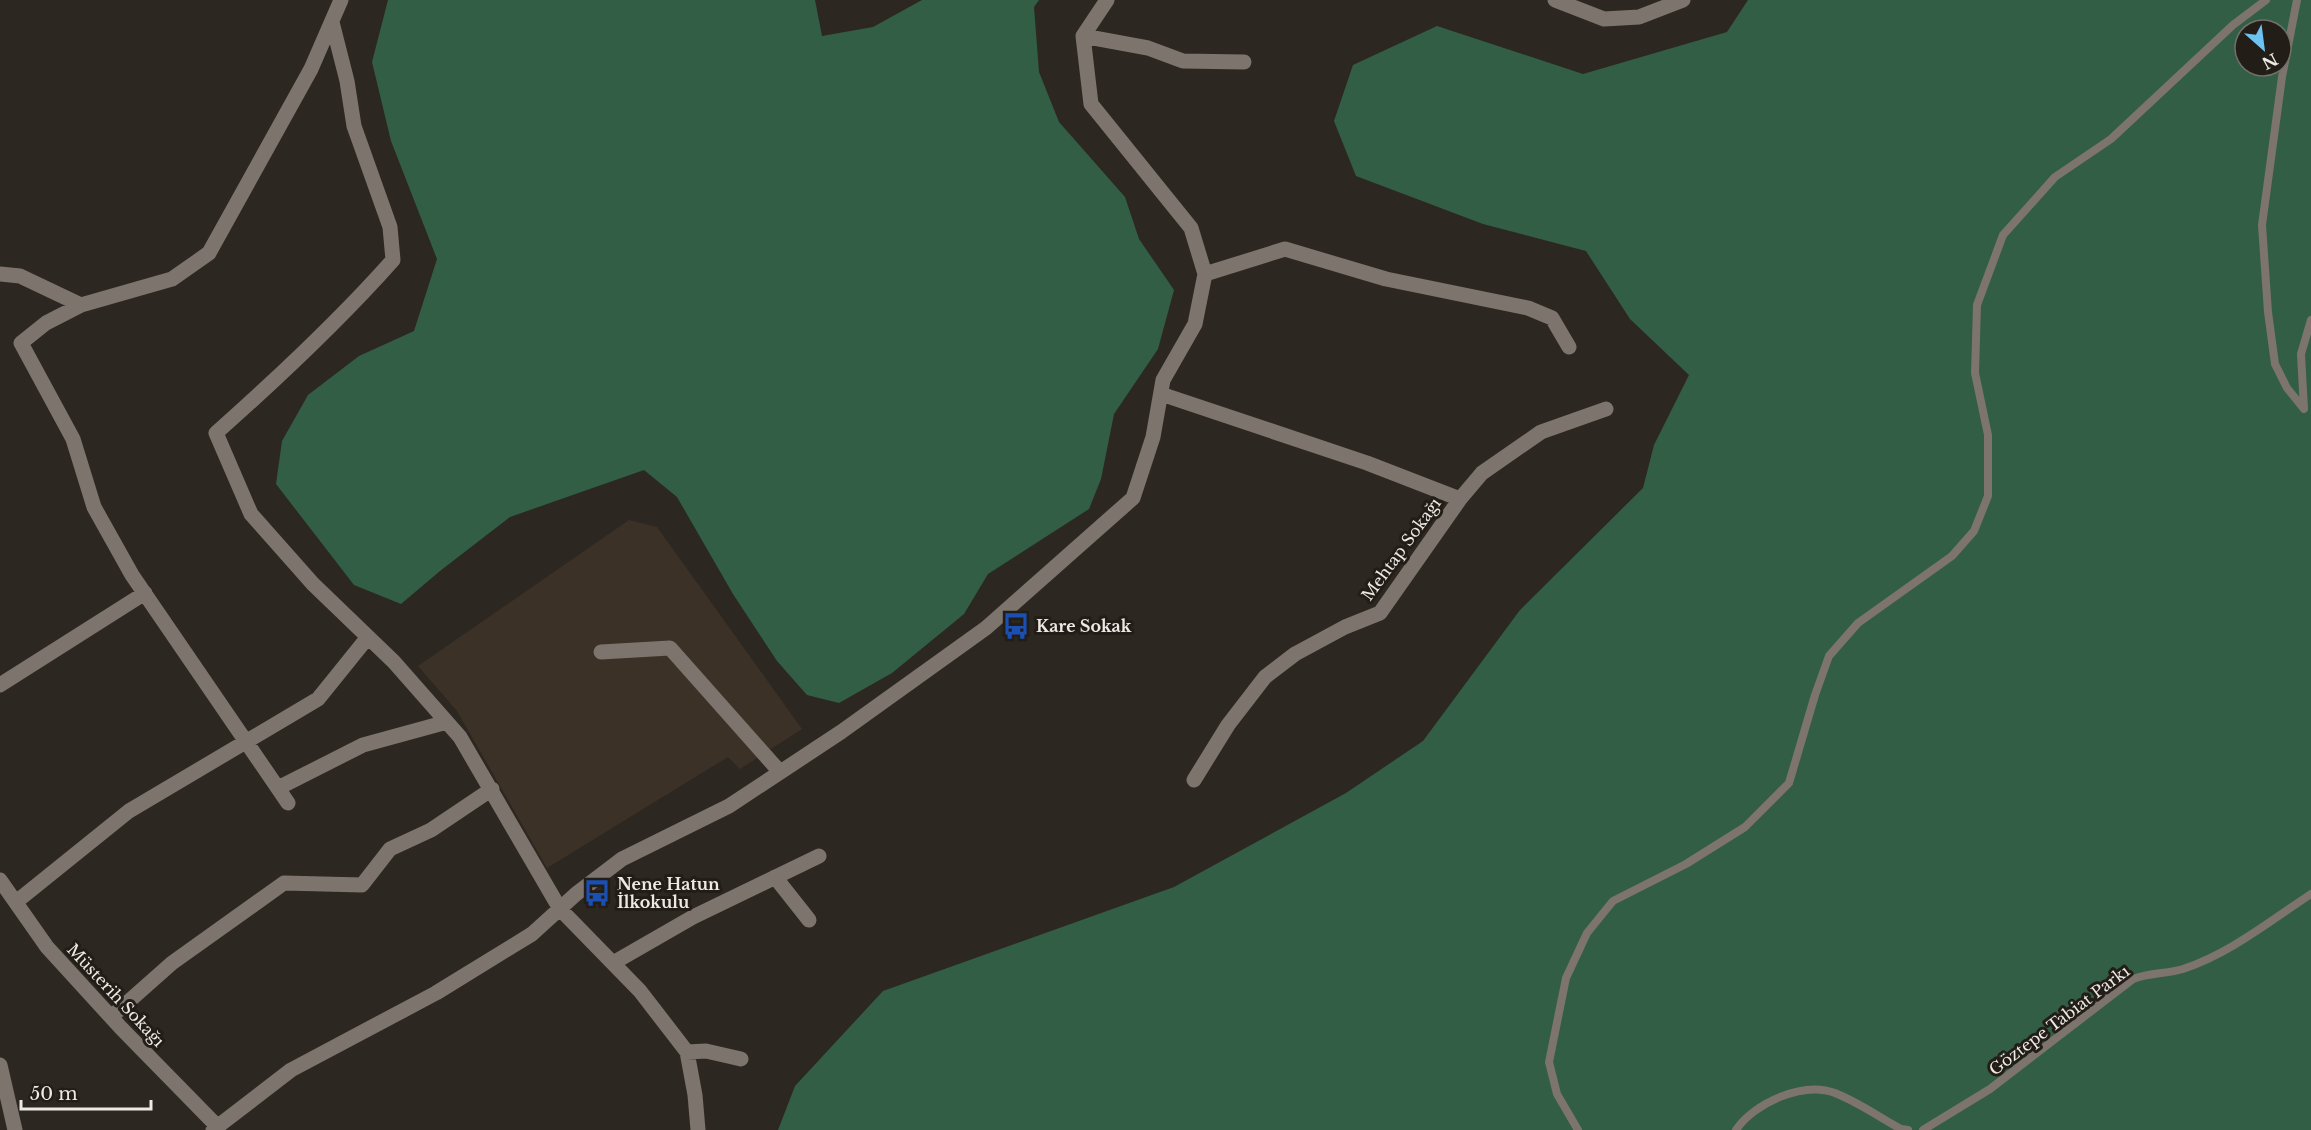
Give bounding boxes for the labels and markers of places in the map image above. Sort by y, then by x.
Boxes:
bus stop icon: Kare Sokak [1001,611,1031,641]
place label: Kare Sokak [1036,616,1132,636]
place label: Nene Hatun İlkokulu [617,874,720,912]
bus stop icon: Nene Hatun İlkokulu [582,878,612,908]

